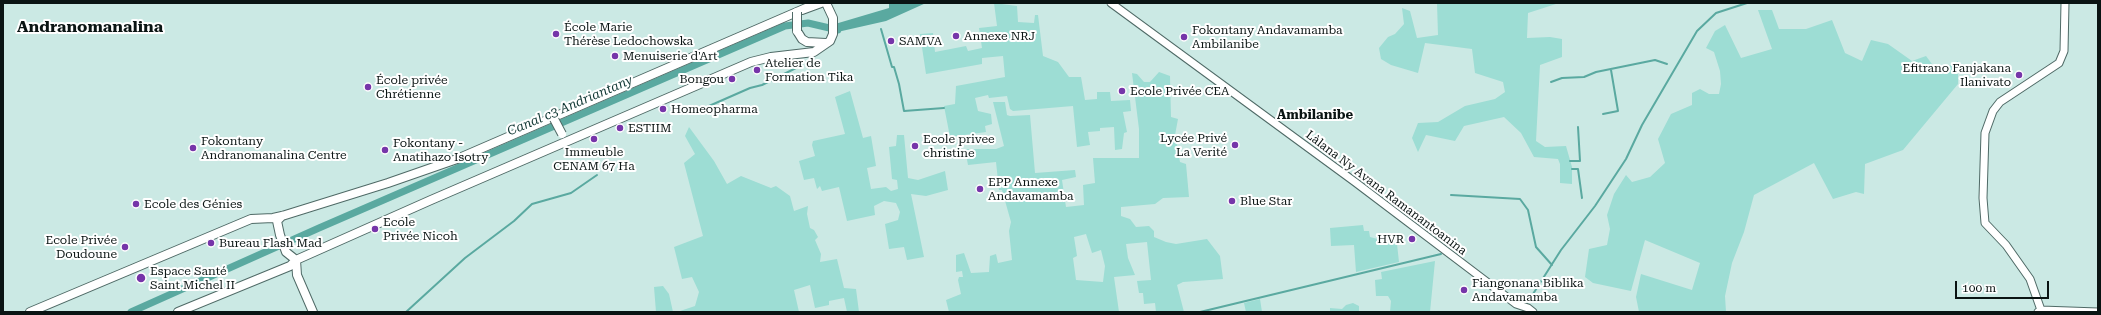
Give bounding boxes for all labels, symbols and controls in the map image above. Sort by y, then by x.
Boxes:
district label: Andranomanalina [17,17,163,37]
place label: École Marie Thérèse Ledochowska [564,20,693,48]
place label: Fokontany Andavamamba Ambilanibe [1192,23,1343,51]
marker: École Marie Thérèse Ledochowska [551,29,561,39]
place label: Annexe NRJ [964,29,1035,43]
marker: Annexe NRJ [951,31,961,41]
marker: Fokontany Andavamamba Ambilanibe [1179,32,1189,42]
place label: SAMVA [899,34,942,48]
marker: SAMVA [886,36,896,46]
place label: Menuiserie d'Art [623,49,718,63]
marker: Menuiserie d'Art [610,51,620,61]
place label: Atelier de Formation Tika [765,56,853,84]
place label: Efitrano Fanjakana Ilanivato [1903,61,2011,89]
marker: Atelier de Formation Tika [752,65,762,75]
marker: Efitrano Fanjakana Ilanivato [2014,70,2024,80]
place label: Bongou [679,72,724,86]
place label: École privée Chrétienne [376,73,448,101]
water label: Canal c3 Andriantany [505,73,635,139]
marker: Bongou [727,74,737,84]
marker: École privée Chrétienne [363,82,373,92]
place label: Ecole Privée CEA [1130,84,1229,98]
marker: Ecole Privée CEA [1117,86,1127,96]
place label: Homeopharma [671,102,758,116]
marker: Homeopharma [658,104,668,114]
district label: Ambilanibe [1277,107,1353,123]
place label: ESTIIM [628,121,672,135]
marker: ESTIIM [615,123,625,133]
street label: Làlana Ny Avana Ramanantoanina [1303,128,1469,258]
place label: Lycée Privé La Verité [1160,131,1227,159]
place label: Ecole privee christine [923,132,995,160]
place label: Fokontany Andranomanalina Centre [201,134,347,162]
marker: Immeuble CENAM 67 Ha [589,134,599,144]
place label: Fokontany - Anatihazo Isotry [393,136,488,164]
marker: Lycée Privé La Verité [1230,140,1240,150]
marker: Ecole privee christine [910,141,920,151]
marker: Fokontany Andranomanalina Centre [188,143,198,153]
marker: Fokontany - Anatihazo Isotry [380,145,390,155]
place label: Immeuble CENAM 67 Ha [553,145,635,173]
place label: EPP Annexe Andavamamba [988,175,1074,203]
marker: EPP Annexe Andavamamba [975,184,985,194]
place label: Blue Star [1240,194,1292,208]
marker: Blue Star [1227,196,1237,206]
place label: Ecole des Génies [144,197,242,211]
marker: Ecole des Génies [131,199,141,209]
place label: Ecole Privée Nicoh [383,215,458,243]
marker: Ecole Privée Nicoh [370,224,380,234]
place label: HVR [1377,232,1404,246]
place label: Ecole Privée Doudoune [45,233,117,261]
marker: HVR [1407,234,1417,244]
place label: Bureau Flash Mad [219,236,322,250]
marker: Bureau Flash Mad [206,238,216,248]
marker: Ecole Privée Doudoune [120,242,130,252]
place label: Espace Santé Saint Michel II [150,264,235,292]
marker: Espace Santé Saint Michel II [135,272,147,284]
scale bar [1957,273,2051,299]
place label: Fiangonana Biblika Andavamamba [1472,276,1584,304]
text: 100 m [1962,281,1996,295]
marker: Fiangonana Biblika Andavamamba [1459,285,1469,295]

